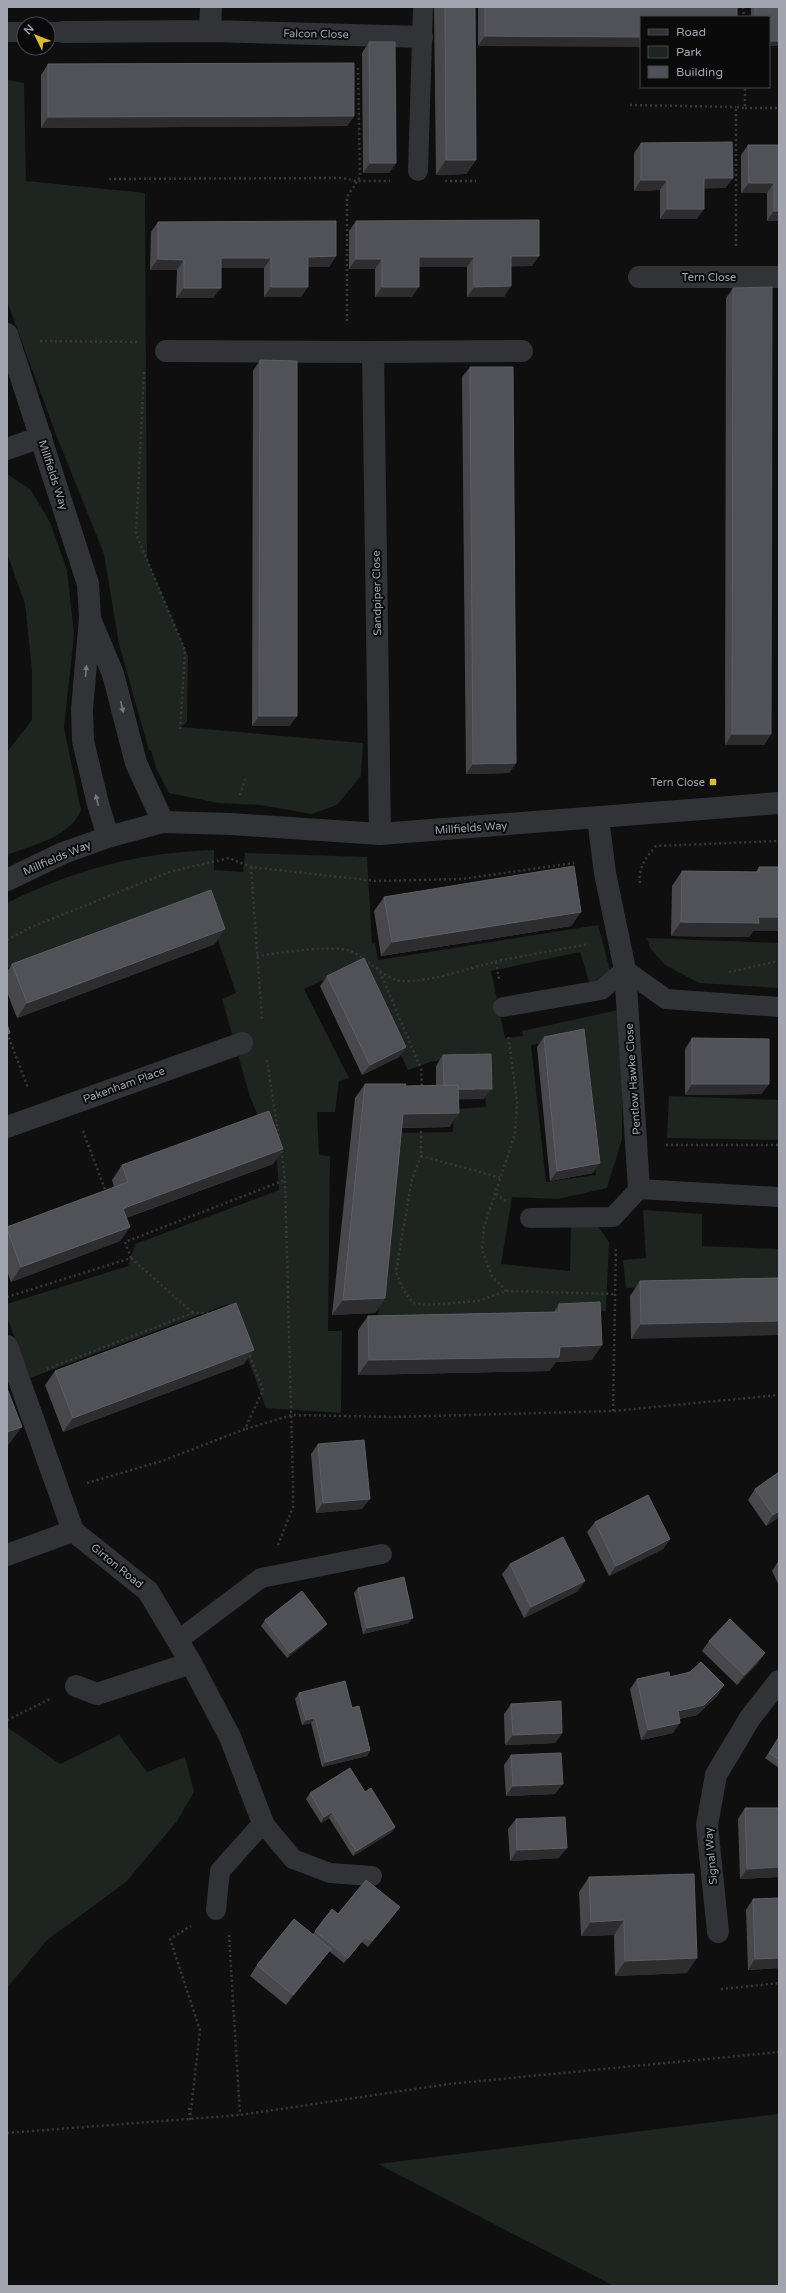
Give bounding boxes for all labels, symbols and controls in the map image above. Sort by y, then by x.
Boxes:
north arrow [16,16,56,56]
legend [640,16,770,88]
text: N [21,22,37,37]
text: Road [676,25,706,39]
street label: Falcon Close [283,27,349,41]
text: Park [676,45,702,59]
text: Building [676,65,723,79]
street label: Tern Close [682,271,736,284]
street label: Millfields Way [36,439,70,512]
street label: Sandpiper Close [370,550,384,636]
one-way arrow [82,665,89,677]
one-way arrow [119,701,125,714]
place label: Tern Close [650,776,705,789]
marker: Tern Close [708,777,718,787]
one-way arrow [93,793,99,806]
street label: Millfields Way [434,819,508,837]
street label: Millfields Way [21,838,93,878]
street label: Pentlow Hawke Close [623,1023,643,1135]
street label: Pakenham Place [81,1064,167,1106]
street label: Girton Road [88,1541,146,1591]
street label: Signal Way [702,1827,720,1885]

